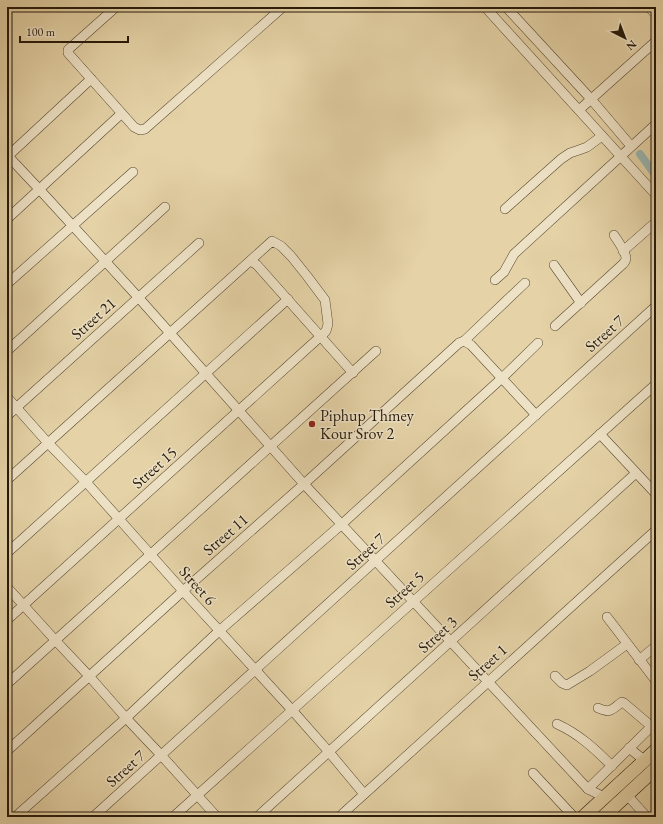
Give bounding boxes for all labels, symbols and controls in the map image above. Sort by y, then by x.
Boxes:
scale bar [20,18,128,44]
north arrow [605,18,645,58]
text: 100 m [26,24,56,40]
text: N [624,37,640,54]
street label: Street 21 [66,293,120,344]
street label: Street 7 [580,310,629,357]
place label: Piphup Thmey Kour Srov 2 [320,405,415,444]
marker: Piphup Thmey Kour Srov 2 [307,419,317,429]
street label: Street 15 [127,442,181,493]
street label: Street 11 [198,509,252,560]
street label: Street 7 [341,528,390,575]
street label: Street 6 [174,561,221,610]
street label: Street 5 [380,566,428,613]
street label: Street 3 [413,611,462,658]
street label: Street 1 [463,639,511,686]
street label: Street 7 [101,745,150,792]

